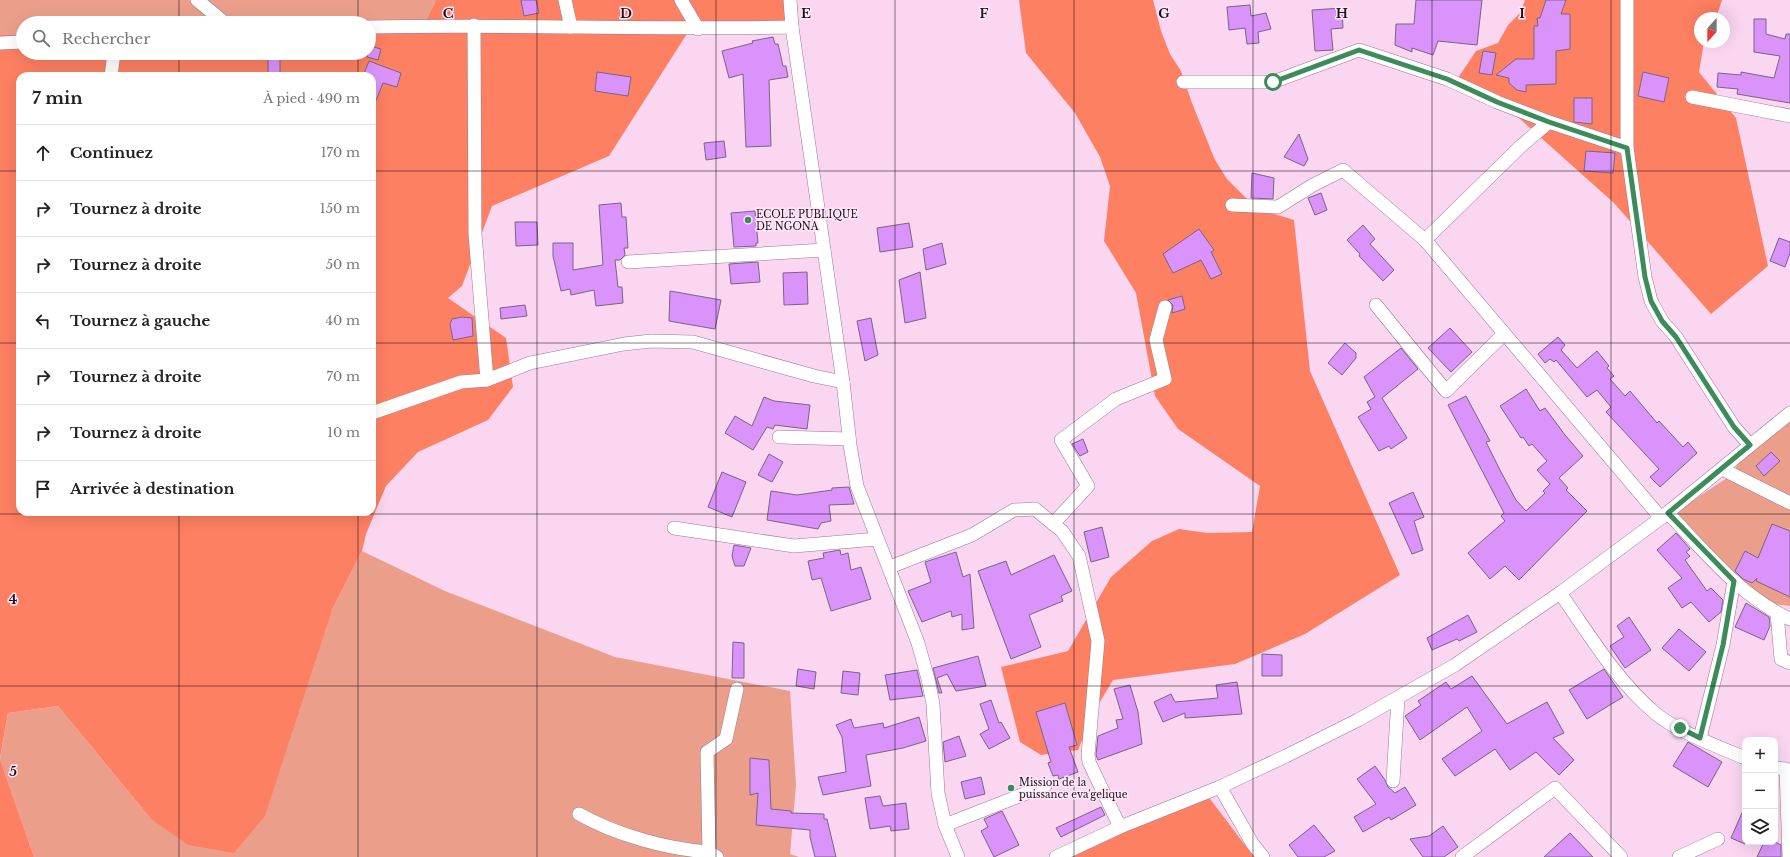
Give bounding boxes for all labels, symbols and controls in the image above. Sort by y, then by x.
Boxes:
text: C [443,5,454,22]
text: D [620,5,632,22]
text: E [801,5,811,22]
text: F [980,5,989,22]
text: G [1158,5,1170,22]
text: H [1336,5,1348,22]
text: I [1519,5,1525,22]
north arrow [1694,12,1730,48]
search box [16,16,376,60]
icon: search [30,27,52,49]
text: Rechercher [62,29,150,48]
route start [1264,73,1282,91]
text: 7 min [32,88,83,109]
text: À pied · 490 m [263,90,360,107]
icon: ahead [32,142,54,164]
text: Continuez [70,143,153,162]
text: 170 m [321,144,360,161]
icon: right [32,198,54,220]
text: Tournez à droite [70,199,202,218]
text: 150 m [320,200,360,217]
place label: ECOLE PUBLIQUE DE NGONA [756,208,858,233]
marker: ECOLE PUBLIQUE DE NGONA [743,215,753,225]
icon: right [32,254,54,276]
text: Tournez à droite [70,255,202,274]
text: 50 m [326,256,360,273]
icon: left [32,310,54,332]
text: Tournez à gauche [70,311,210,330]
text: 40 m [325,312,360,329]
icon: right [32,366,54,388]
text: Tournez à droite [70,367,202,386]
text: 70 m [327,368,360,385]
icon: right [32,422,54,444]
text: Tournez à droite [70,423,202,442]
text: 10 m [327,424,360,441]
icon: arrive [32,478,54,500]
text: Arrivée à destination [70,479,234,498]
text: 4 [9,591,18,608]
route end [1671,719,1689,737]
map controls [1742,737,1778,845]
button: + [1742,737,1778,773]
text: 5 [9,763,17,780]
button: − [1742,773,1778,809]
place label: Mission de la puissance eva'gelique [1019,776,1128,801]
marker: Mission de la puissance eva'gelique [1006,783,1016,793]
button: layers [1742,809,1778,845]

